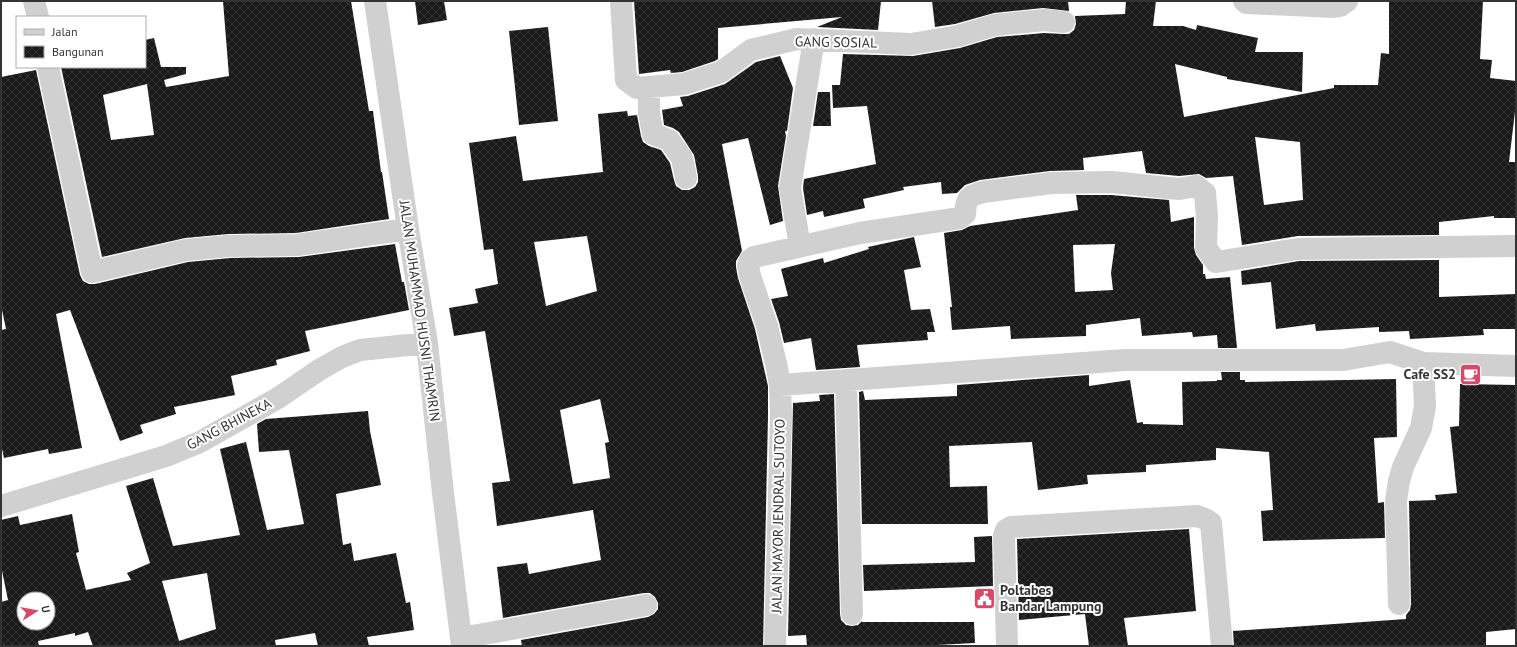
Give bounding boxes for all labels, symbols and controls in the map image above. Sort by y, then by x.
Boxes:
legend [16,16,146,68]
text: Jalan [51,24,77,39]
street label: GANG SOSIAL [795,32,877,52]
text: Bangunan [52,44,104,59]
street label: JALAN MUHAMMAD HUSNI THAMRIN [395,198,444,423]
cafe icon: Cafe SS2 [1458,361,1484,387]
place label: Cafe SS2 [1404,365,1456,383]
street label: GANG BHINEKA [184,394,275,454]
street label: JALAN MAYOR JENDRAL SUTOYO [767,419,789,614]
place label: Poltabes Bandar Lampung [1000,581,1101,615]
public building icon: Poltabes Bandar Lampung [972,585,998,611]
north arrow [16,591,56,631]
text: U [38,604,53,614]

